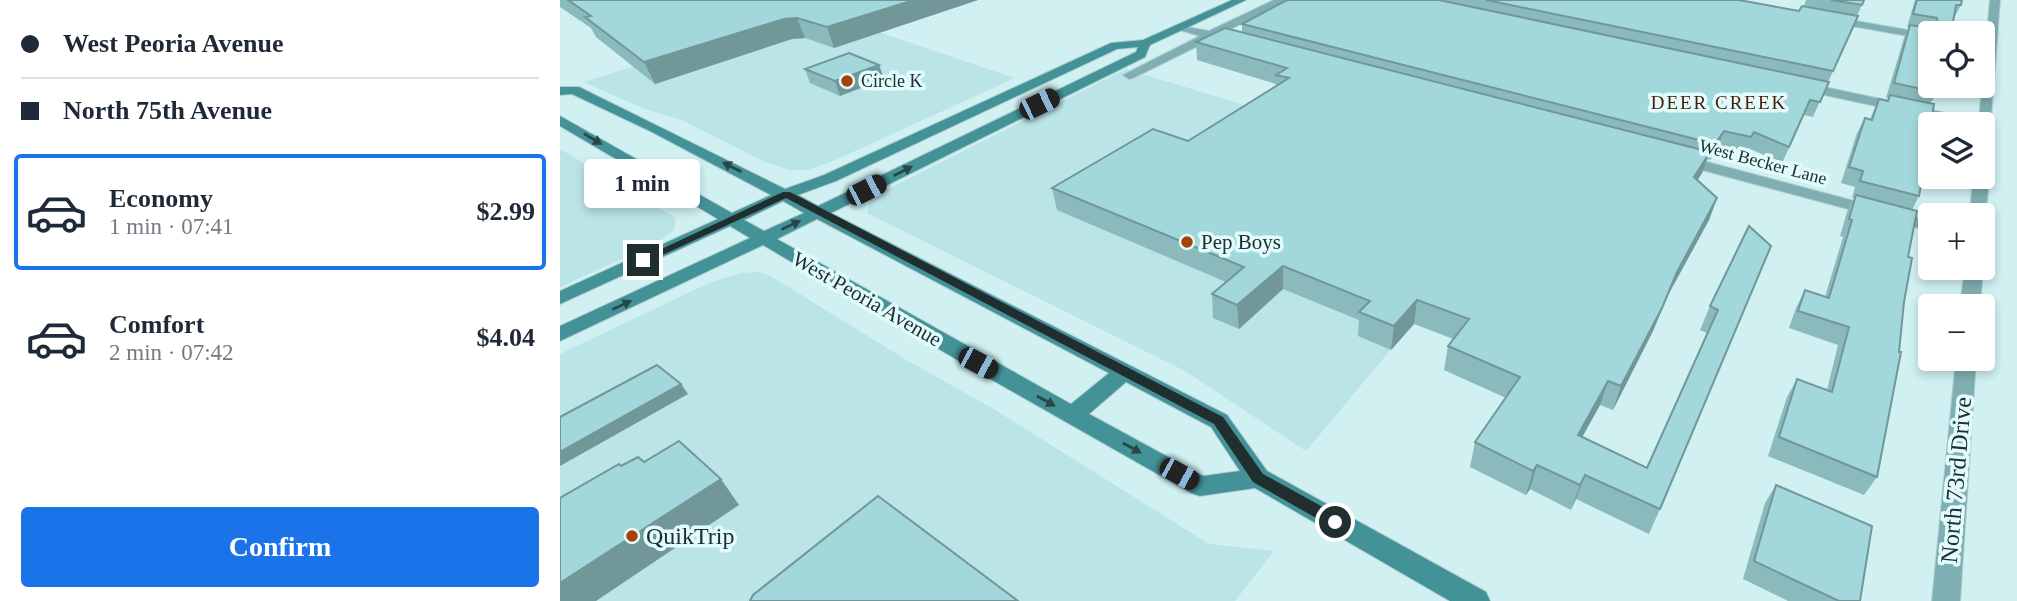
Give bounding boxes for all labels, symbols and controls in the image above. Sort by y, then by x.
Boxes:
map controls [1918,21,1995,371]
button: locate [1918,21,1995,98]
text: West Peoria Avenue [63,29,283,58]
place label: Circle K [861,71,922,91]
marker: Circle K [839,73,855,89]
car [1016,85,1063,123]
district label: DEER CREEK [1651,92,1787,113]
text: North 75th Avenue [63,96,272,125]
button: layers [1918,112,1995,189]
one-way arrow [583,133,602,145]
street label: West Becker Lane [1697,135,1829,189]
callout: 1 min [585,159,701,208]
one-way arrow [722,161,742,172]
one-way arrow [893,165,913,177]
text: 1 min [614,171,670,196]
car [843,171,890,209]
icon: car [25,181,88,244]
text: Economy [109,184,213,213]
text: $2.99 [477,197,535,226]
button: + [1918,203,1995,280]
text: 1 min · 07:41 [109,214,234,239]
one-way arrow [781,220,801,231]
place label: Pep Boys [1201,230,1281,254]
marker: Pep Boys [1179,234,1195,250]
route end [627,244,659,276]
street label: West Peoria Avenue [788,247,946,351]
button: − [1918,294,1995,371]
one-way arrow [612,299,632,311]
icon: car [25,307,88,370]
text: Comfort [109,310,204,339]
text: $4.04 [477,323,535,352]
text: 2 min · 07:42 [109,340,234,365]
car [955,344,1002,382]
one-way arrow [1036,395,1056,407]
street label: North 73rd Drive [1936,396,1976,564]
one-way arrow [1122,443,1142,454]
car [1156,455,1203,493]
route start [1319,506,1351,538]
button: Confirm [21,507,539,587]
place label: QuikTrip [646,523,734,549]
marker: QuikTrip [624,528,640,544]

